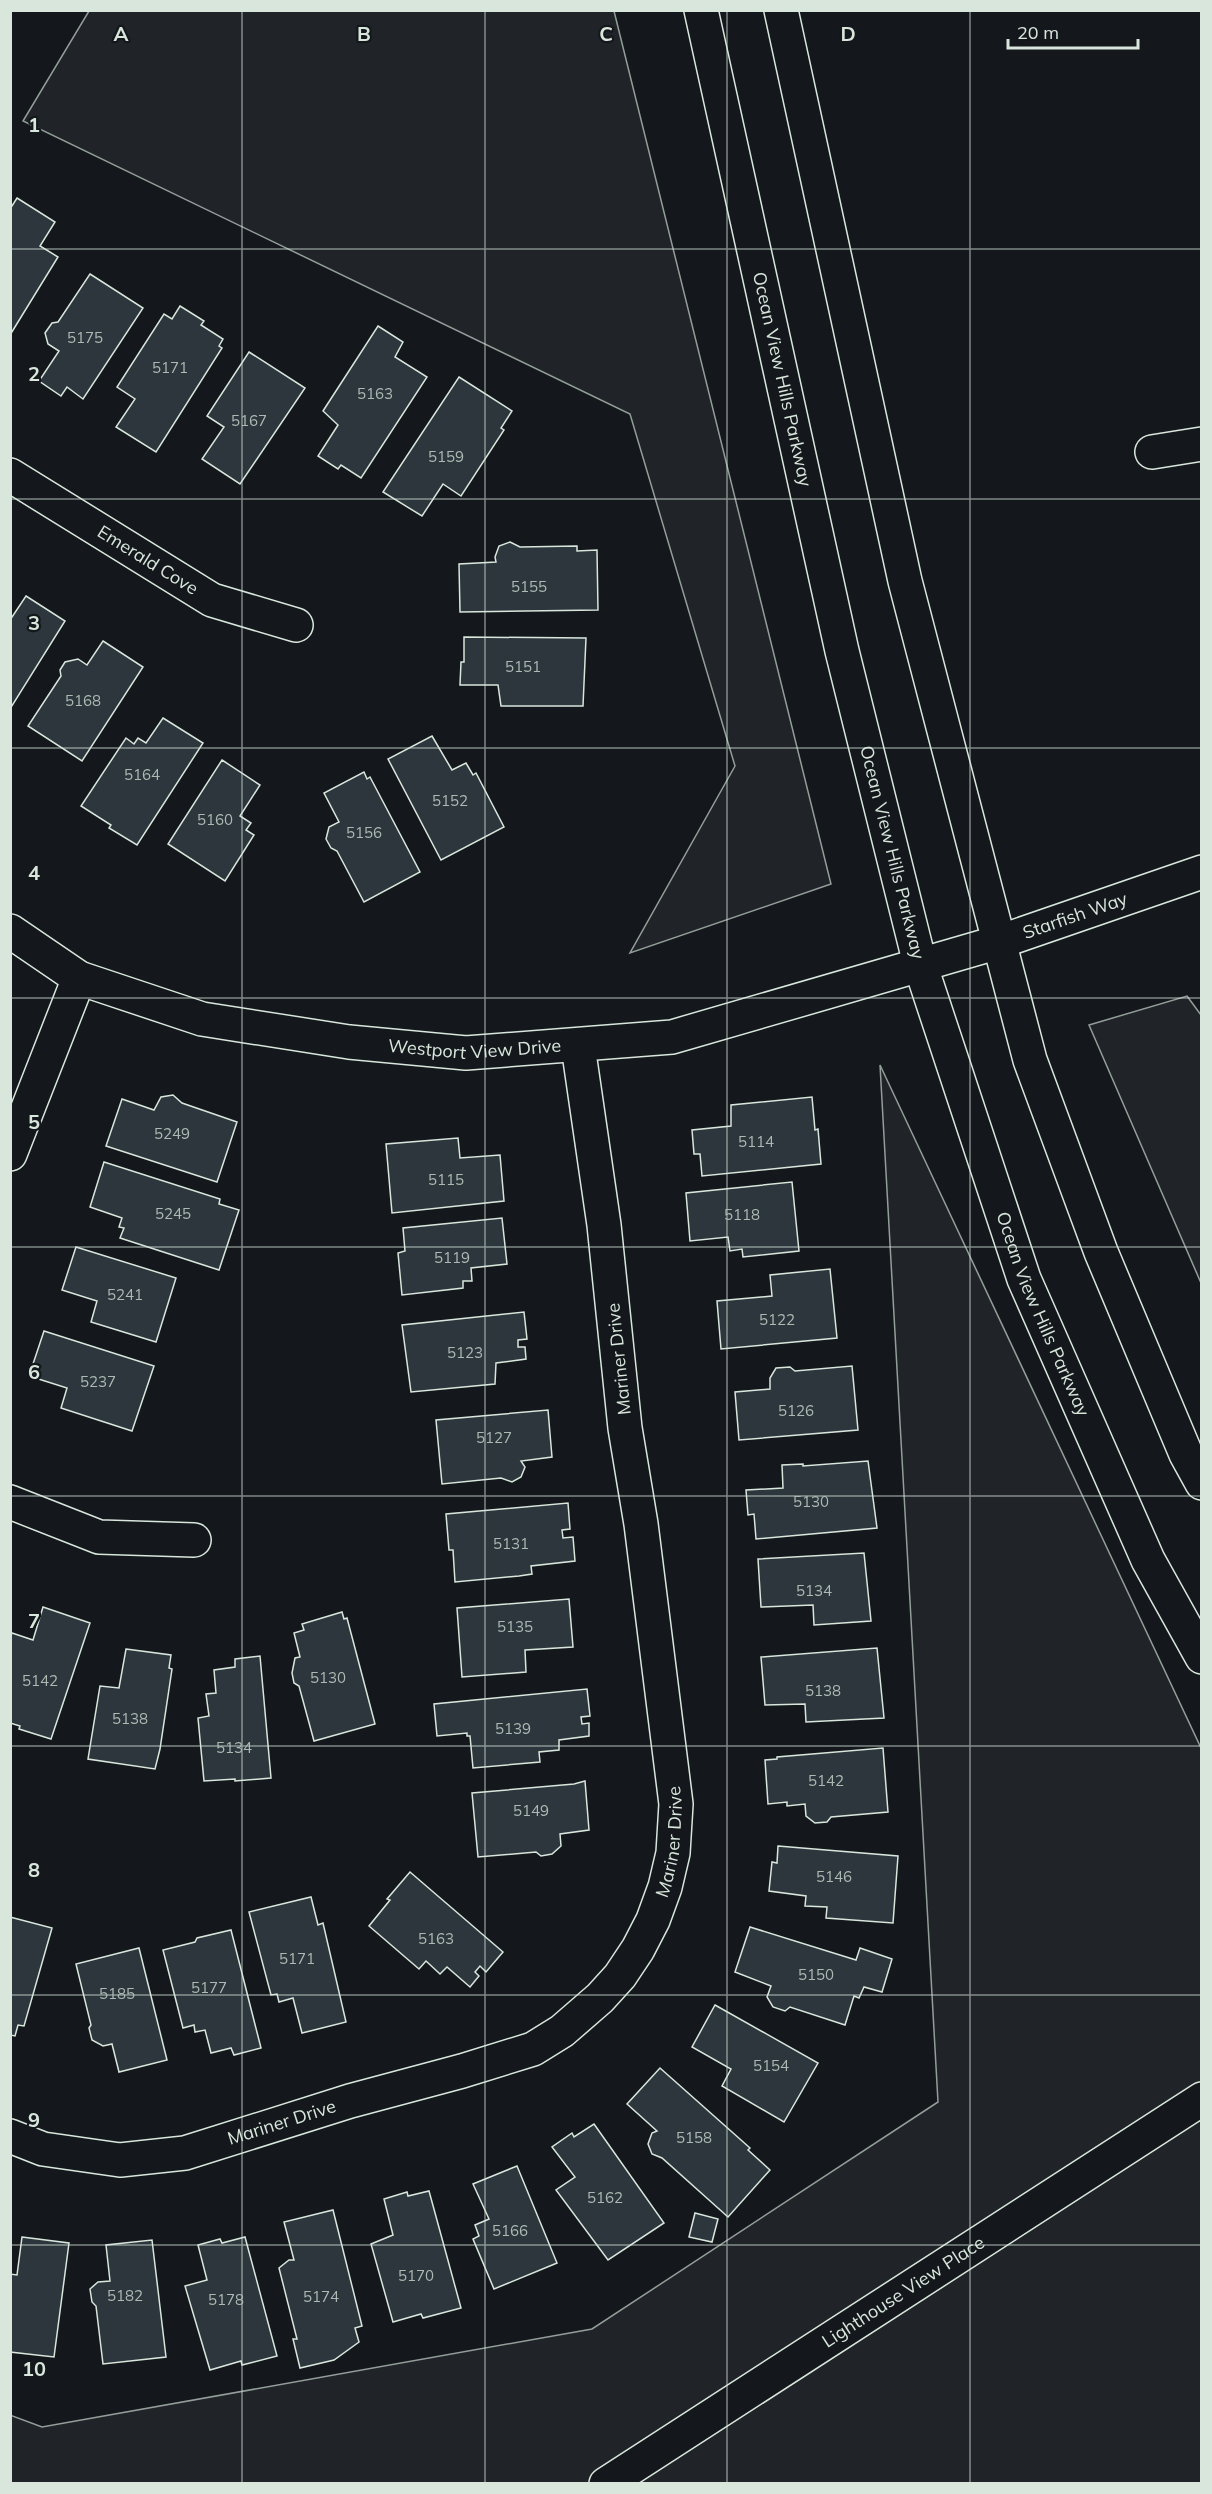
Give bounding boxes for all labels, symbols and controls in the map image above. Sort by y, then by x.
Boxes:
scale bar [1008,12,1138,50]
text: A [114,21,129,46]
text: B [357,21,371,46]
text: C [599,21,613,46]
text: D [840,21,856,46]
text: 20 m [1017,21,1059,44]
text: 1 [28,112,40,137]
street label: Ocean View Hills Parkway [748,270,818,489]
house number: 5175 [67,328,103,347]
house number: 5171 [152,358,188,377]
text: 2 [28,361,40,386]
house number: 5163 [357,384,393,403]
house number: 5167 [231,411,267,430]
house number: 5159 [428,447,464,466]
street label: Emerald Cove [93,520,203,600]
house number: 5155 [511,577,547,596]
text: 3 [28,610,40,635]
house number: 5151 [505,657,541,676]
house number: 5168 [65,691,101,710]
street label: Ocean View Hills Parkway [855,743,930,962]
house number: 5164 [124,765,160,784]
house number: 5152 [432,791,468,810]
house number: 5160 [197,810,233,829]
house number: 5156 [346,823,382,842]
text: 4 [28,860,40,885]
street label: Starfish Way [1020,887,1131,944]
street label: Westport View Drive [387,1034,562,1064]
text: 5 [28,1109,40,1134]
house number: 5249 [154,1124,190,1143]
house number: 5114 [738,1132,774,1151]
house number: 5115 [428,1170,464,1189]
house number: 5245 [155,1204,191,1223]
house number: 5118 [724,1205,760,1224]
street label: Ocean View Hills Parkway [992,1209,1095,1420]
house number: 5119 [434,1248,470,1267]
house number: 5241 [107,1285,143,1304]
street label: Mariner Drive [601,1302,636,1416]
house number: 5122 [759,1310,795,1329]
house number: 5123 [447,1343,483,1362]
text: 6 [28,1359,40,1384]
house number: 5237 [80,1372,116,1391]
house number: 5126 [778,1401,814,1420]
house number: 5127 [476,1428,512,1447]
house number: 5130 [793,1492,829,1511]
house number: 5131 [493,1534,529,1553]
house number: 5134 [796,1581,832,1600]
text: 7 [28,1608,40,1633]
house number: 5135 [497,1617,533,1636]
house number: 5130 [310,1668,346,1687]
house number: 5142 [22,1671,58,1690]
house number: 5138 [805,1681,841,1700]
house number: 5138 [112,1709,148,1728]
house number: 5139 [495,1719,531,1738]
house number: 5134 [216,1738,252,1757]
house number: 5142 [808,1771,844,1790]
street label: Mariner Drive [650,1785,687,1901]
house number: 5149 [513,1801,549,1820]
text: 8 [28,1857,40,1882]
house number: 5146 [816,1867,852,1886]
house number: 5163 [418,1929,454,1948]
house number: 5171 [279,1949,315,1968]
house number: 5150 [798,1965,834,1984]
house number: 5177 [191,1978,227,1997]
house number: 5185 [99,1984,135,2003]
house number: 5154 [753,2056,789,2075]
street label: Mariner Drive [225,2094,339,2150]
text: 9 [28,2107,40,2132]
house number: 5158 [676,2128,712,2147]
house number: 5162 [587,2188,623,2207]
house number: 5166 [492,2221,528,2240]
street label: Lighthouse View Place [818,2231,989,2352]
house number: 5170 [398,2266,434,2285]
house number: 5182 [107,2286,143,2305]
house number: 5174 [303,2287,339,2306]
house number: 5178 [208,2290,244,2309]
text: 10 [22,2356,46,2381]

